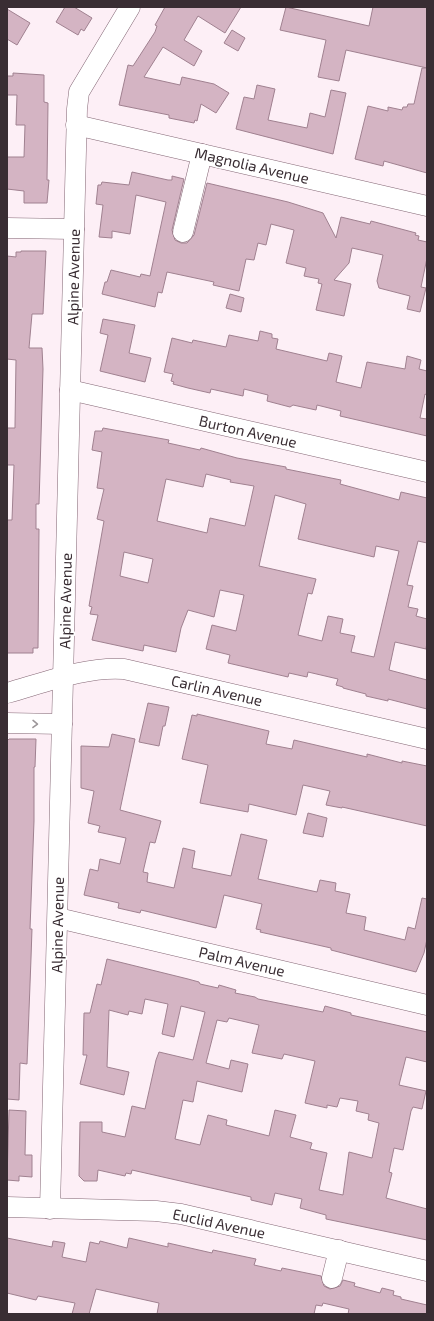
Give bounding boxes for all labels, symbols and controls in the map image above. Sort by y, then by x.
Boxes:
street label: Magnolia Avenue [193,143,311,187]
street label: Alpine Avenue [63,229,83,325]
street label: Burton Avenue [197,411,299,451]
street label: Alpine Avenue [55,553,75,649]
street label: Carlin Avenue [170,671,264,709]
one-way arrow [32,719,38,728]
street label: Alpine Avenue [47,877,67,973]
street label: Palm Avenue [197,942,287,980]
street label: Euclid Avenue [171,1204,267,1242]

